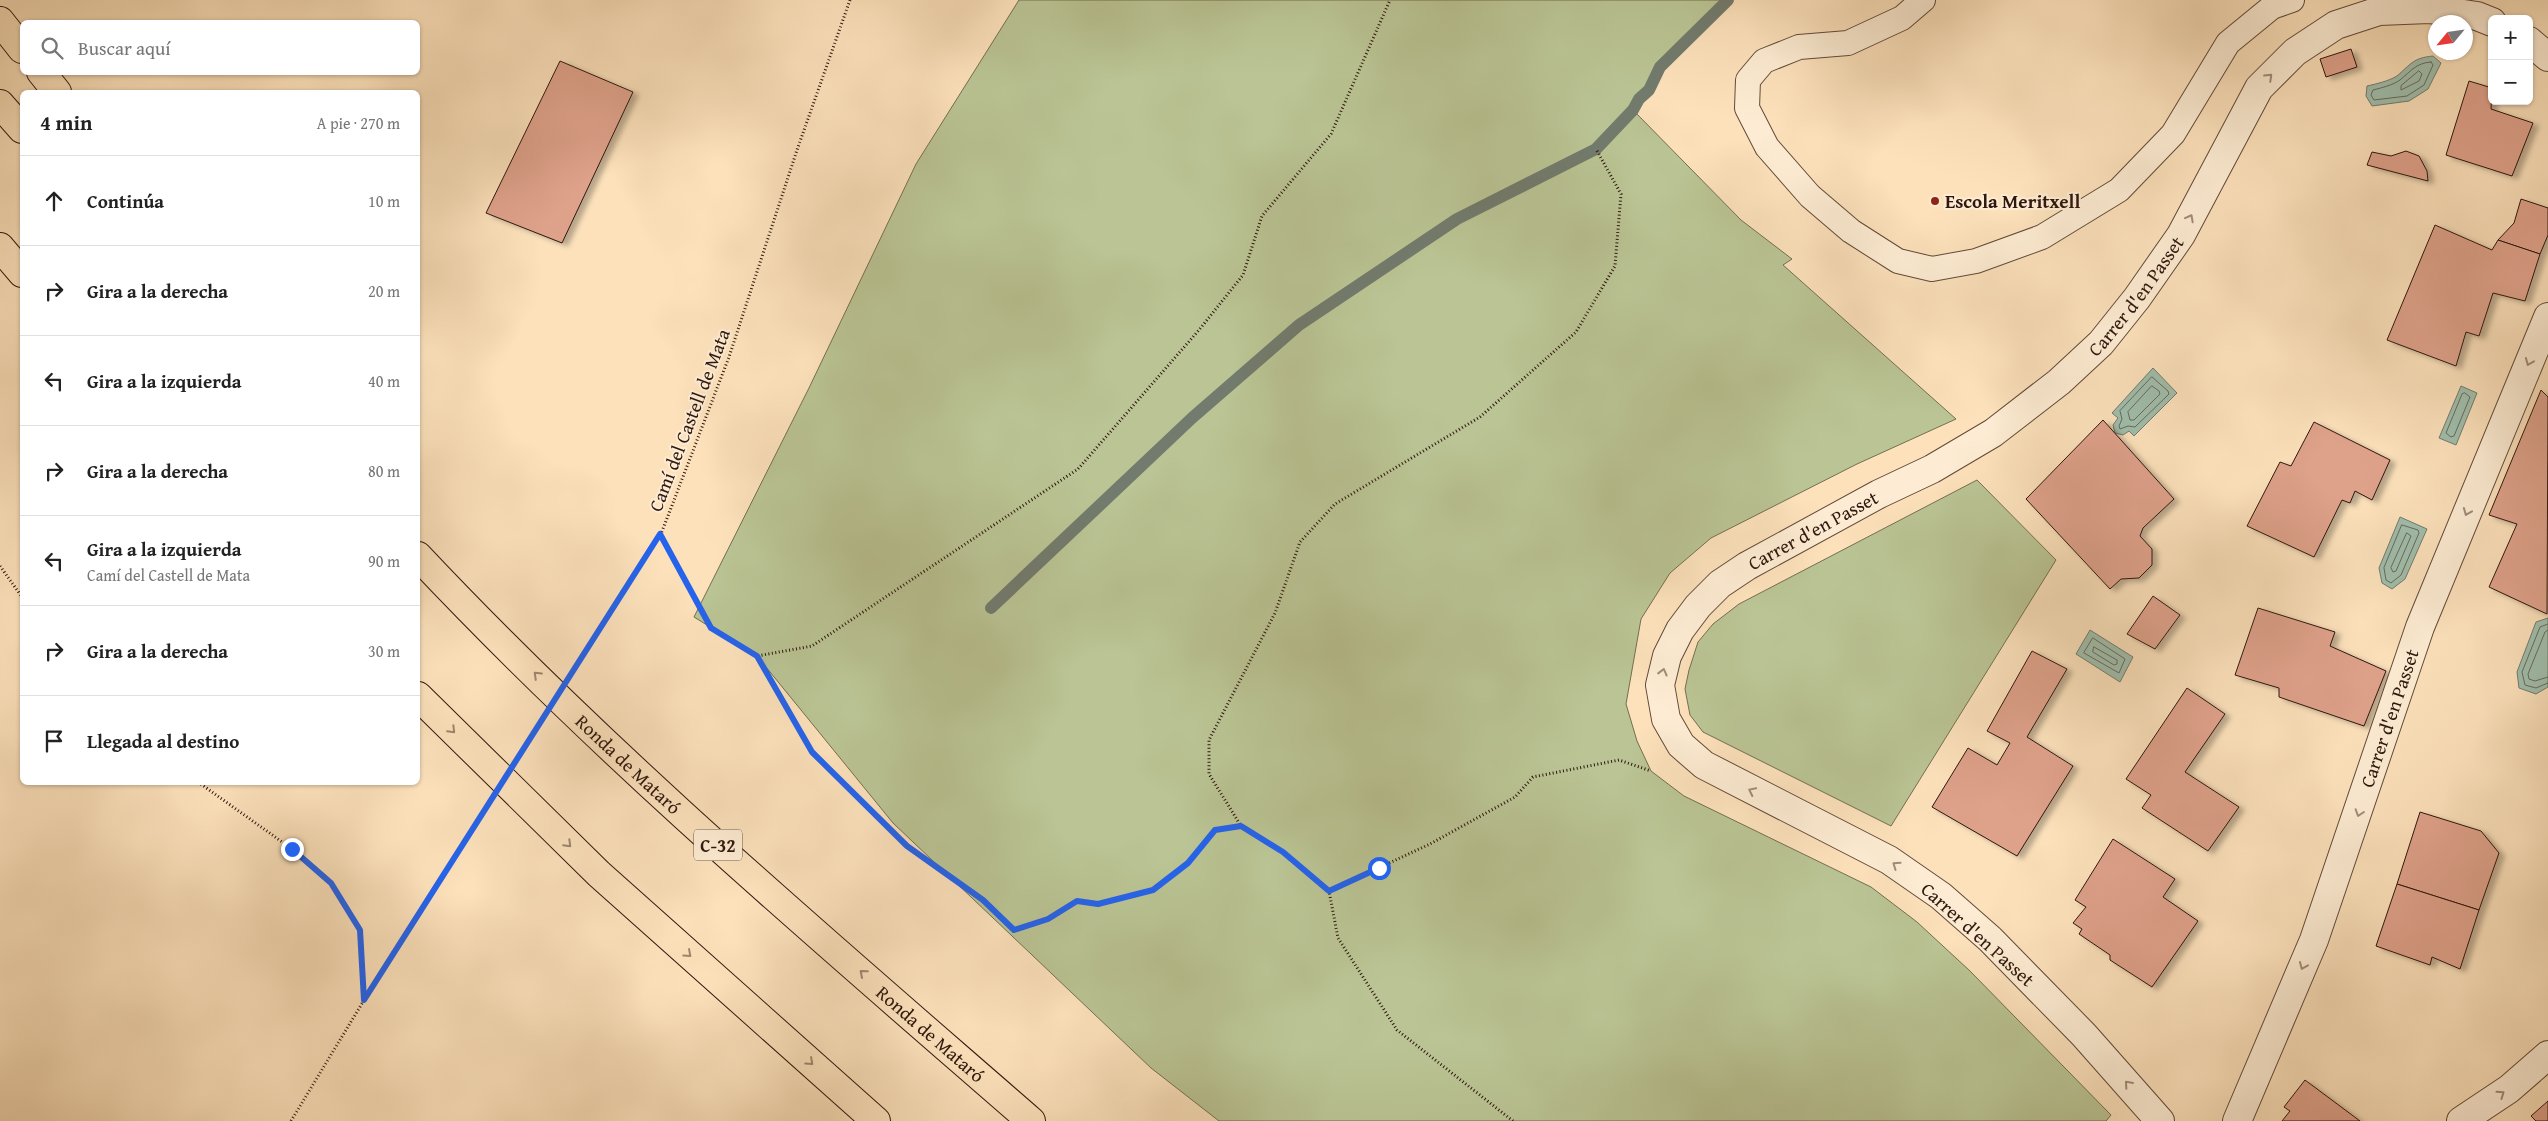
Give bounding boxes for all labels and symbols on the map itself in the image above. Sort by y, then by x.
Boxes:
north arrow [2428,15,2473,60]
one-way arrow [2264,74,2273,83]
place label: Escola Meritxell [1945,187,2080,215]
marker: Escola Meritxell [1929,195,1941,207]
one-way arrow [2184,214,2194,223]
street label: Carrer d'en Passet [2081,230,2190,363]
street label: Camí del Castell de Mata [641,325,737,515]
one-way arrow [2524,357,2535,366]
street label: Carrer d'en Passet [1743,483,1883,577]
one-way arrow [2463,507,2473,516]
street label: Carrer d'en Passet [2353,645,2426,791]
one-way arrow [1657,667,1668,676]
one-way arrow [533,672,542,681]
street label: Ronda de Mataró [569,708,688,821]
one-way arrow [446,724,455,733]
one-way arrow [1748,787,1757,797]
one-way arrow [2354,808,2364,817]
road number: C-32 [694,830,742,860]
route end [281,838,304,861]
one-way arrow [562,838,571,847]
route start [1368,857,1391,880]
one-way arrow [1893,862,1902,871]
street label: Carrer d'en Passet [1915,875,2041,993]
one-way arrow [683,948,692,957]
one-way arrow [2299,961,2310,970]
one-way arrow [860,970,869,979]
street label: Ronda de Mataró [870,979,991,1089]
one-way arrow [804,1056,813,1065]
one-way arrow [2125,1081,2134,1090]
one-way arrow [2496,1091,2505,1100]

